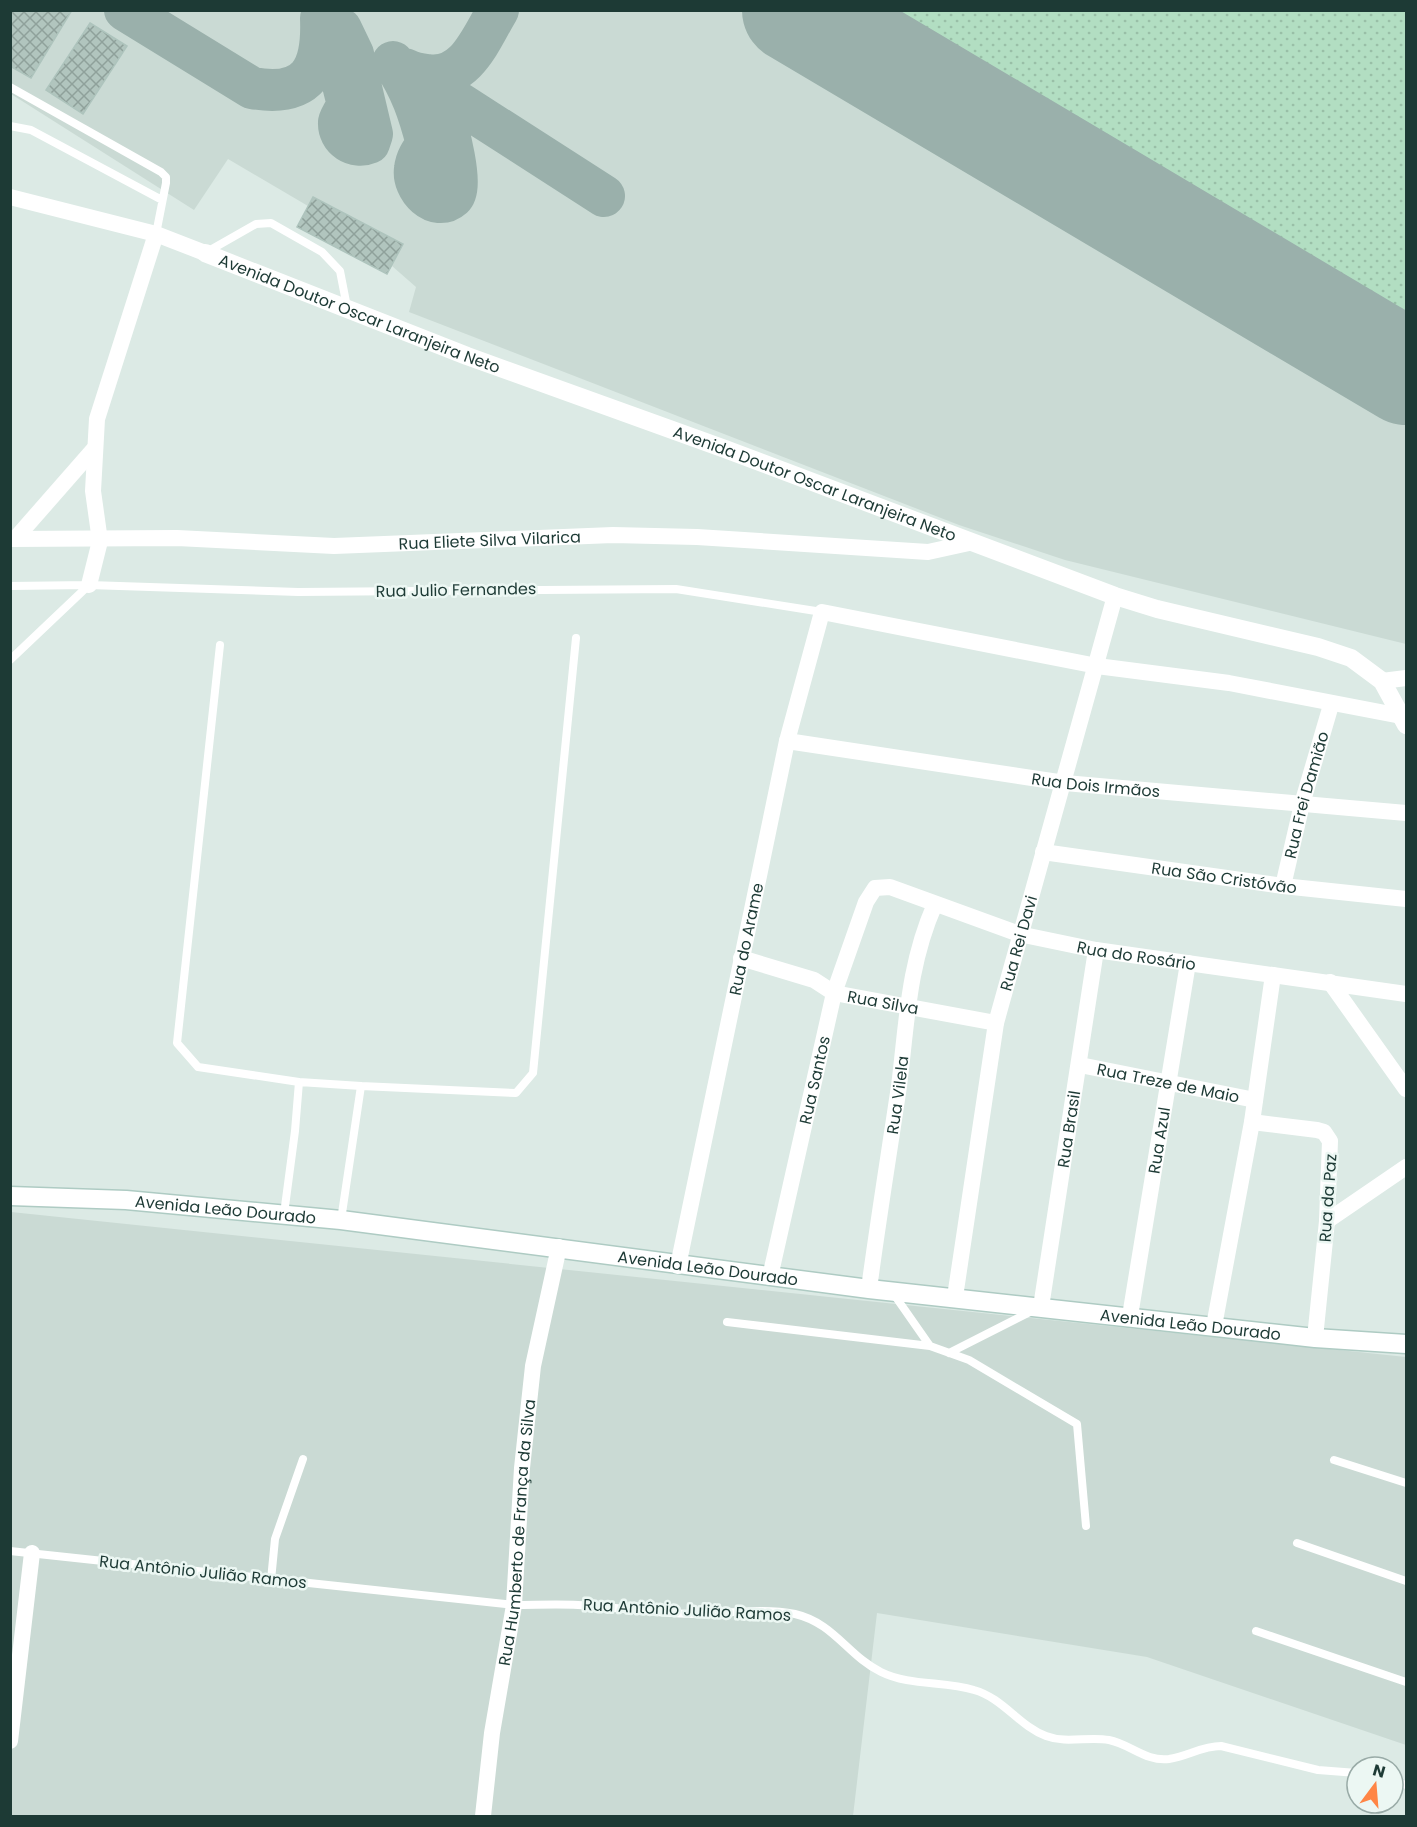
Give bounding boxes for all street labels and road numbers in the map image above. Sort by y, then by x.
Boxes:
street label: Avenida Doutor Oscar Laranjeira Neto [215,248,504,379]
street label: Avenida Doutor Oscar Laranjeira Neto [670,420,960,547]
street label: Rua Eliete Silva Vilarica [398,525,581,555]
street label: Rua Julio Fernandes [376,577,536,603]
street label: Rua Frei Damião [1278,729,1334,861]
street label: Rua Dois Irmãos [1030,767,1161,803]
street label: Rua São Cristóvão [1150,856,1298,899]
street label: Rua do Arame [723,881,769,997]
street label: Rua Rei Davi [994,893,1043,993]
street label: Rua do Rosário [1075,935,1197,976]
street label: Rua Silva [845,984,921,1020]
street label: Rua Santos [793,1034,836,1126]
street label: Rua Vilela [880,1055,914,1136]
street label: Rua Treze de Maio [1095,1057,1242,1108]
street label: Rua Brasil [1051,1089,1086,1169]
street label: Rua Azul [1142,1105,1176,1175]
street label: Rua da Paz [1313,1153,1343,1243]
street label: Avenida Leão Dourado [134,1189,317,1229]
street label: Avenida Leão Dourado [616,1245,799,1291]
street label: Avenida Leão Dourado [1099,1303,1282,1346]
street label: Rua Humberto de França da Silva [492,1398,541,1667]
street label: Rua Antônio Julião Ramos [98,1550,308,1594]
street label: Rua Antônio Julião Ramos [582,1593,792,1627]

